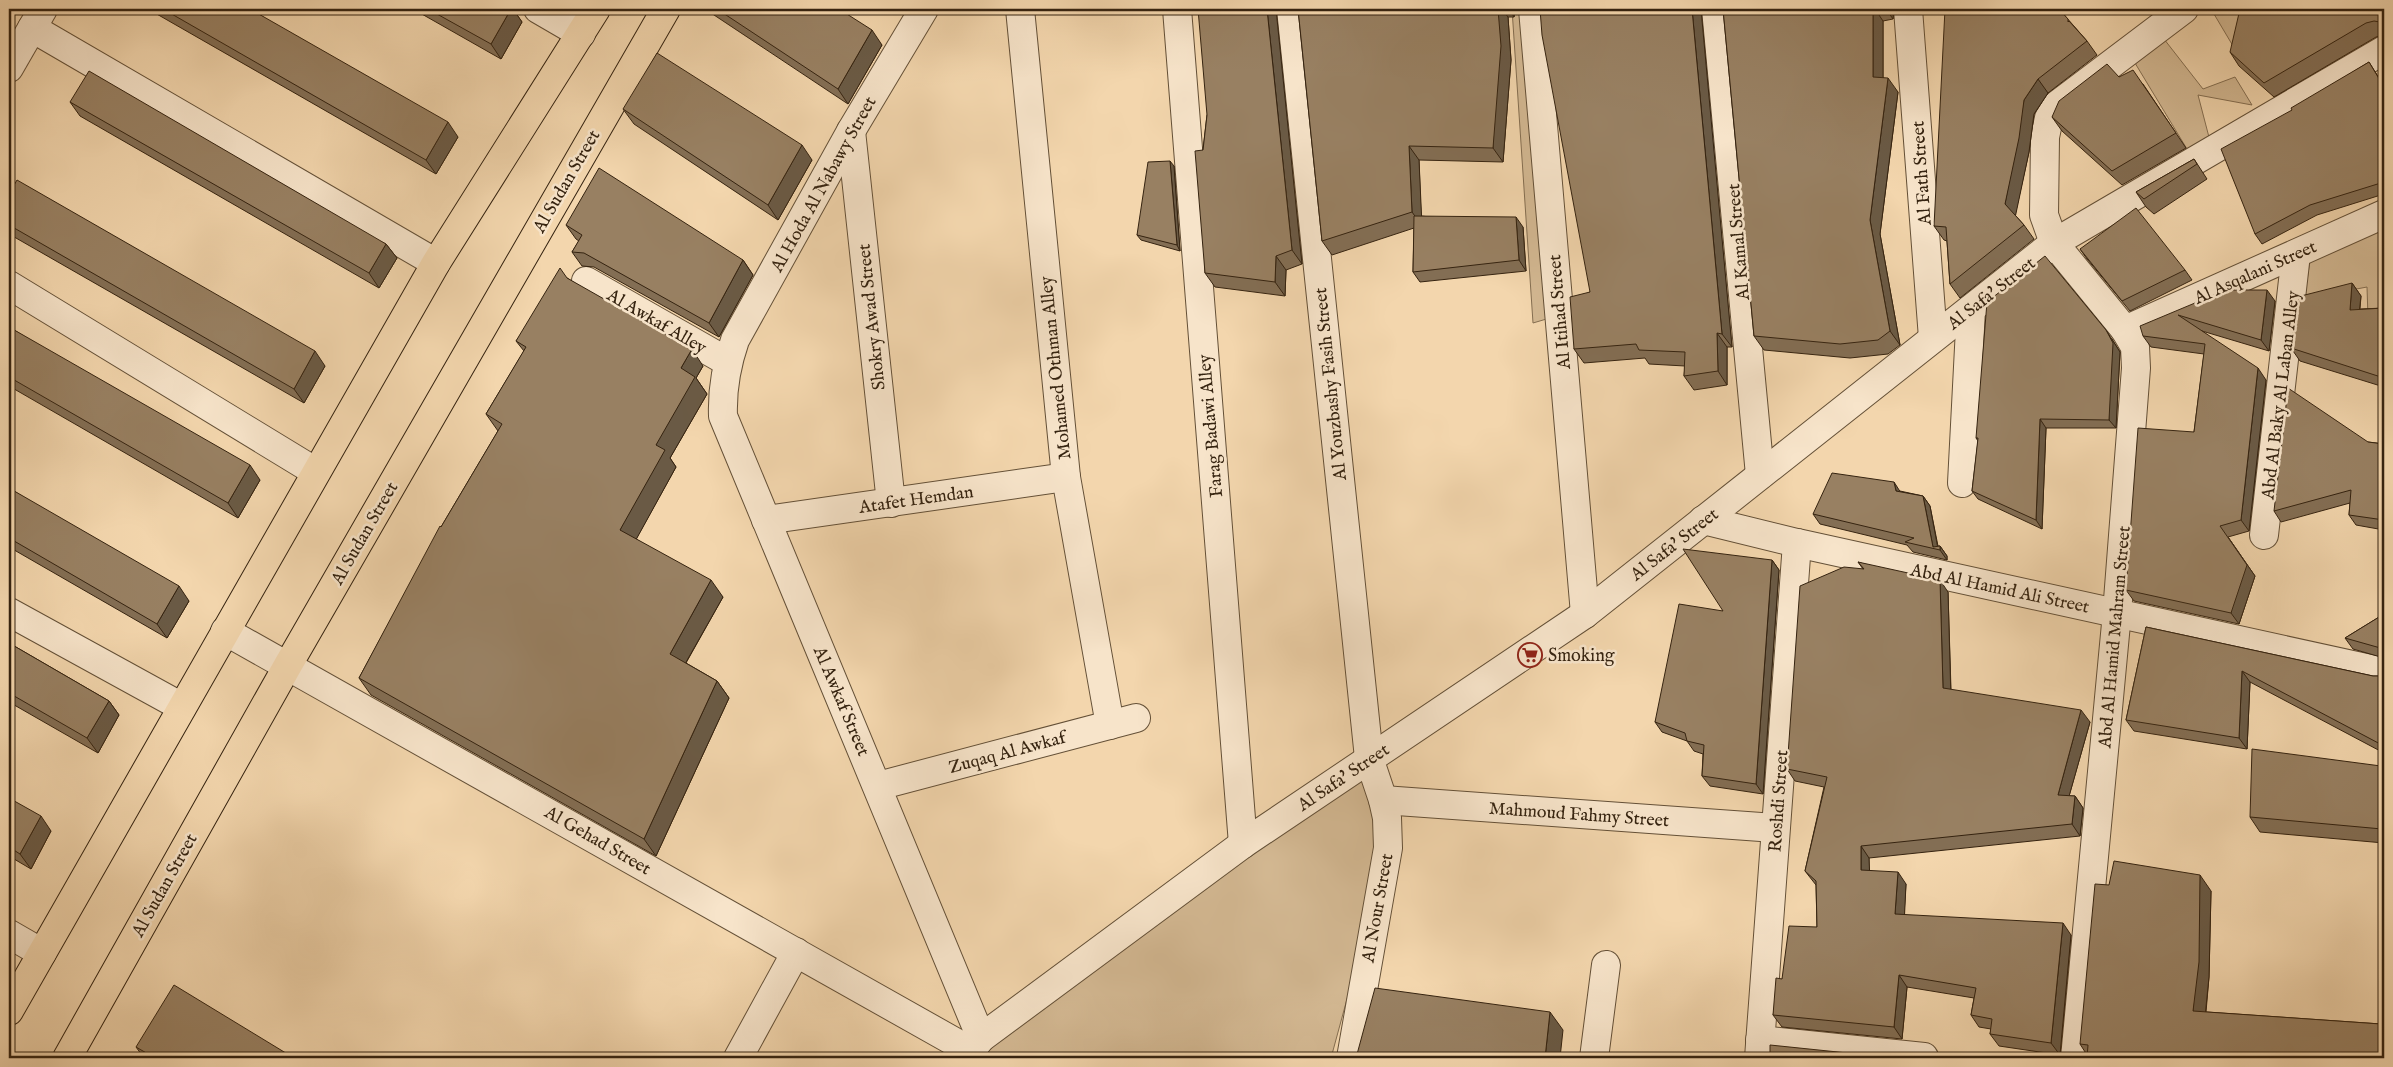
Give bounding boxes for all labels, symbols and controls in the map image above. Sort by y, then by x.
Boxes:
street label: Al Hoda Al Nabawy Street [766,93,882,278]
street label: Al Fath Street [1907,120,1938,227]
street label: Al Sudan Street [528,126,606,238]
street label: Al Kamal Street [1723,183,1756,302]
street label: Al Asqalani Street [2190,236,2321,311]
street label: Shokry Awad Street [853,243,892,391]
street label: Al Itihad Street [1544,253,1577,371]
street label: Al Safa' Street [1942,253,2041,336]
street label: Mohamed Othman Alley [1035,275,1078,461]
street label: Al Awkaf Alley [601,284,710,360]
street label: Al Youzbashy Fasih Street [1310,286,1353,482]
street label: Abd Al Baky Al Laban Alley [2257,289,2306,502]
street label: Farag Badawi Alley [1194,353,1229,498]
street label: Al Sudan Street [326,478,404,590]
street label: Atafet Hemdan [857,481,975,520]
street label: Al Safa' Street [1625,504,1724,587]
street label: Abd Al Hamid Mahram Street [2094,525,2137,750]
street label: Abd Al Hamid Ali Street [1907,559,2091,620]
street label: Al Awkaf Street [807,642,874,760]
supermarket icon: Smoking [1517,642,1543,668]
place label: Smoking [1548,645,1615,668]
street label: Zuqaq Al Awkaf [946,726,1072,780]
street label: Al Safa' Street [1293,739,1394,818]
street label: Roshdi Street [1764,749,1795,853]
street label: Mahmoud Fahmy Street [1488,798,1670,833]
street label: Al Gehad Street [539,801,655,881]
street label: Al Sudan Street [127,830,203,943]
street label: Al Nour Street [1357,852,1399,966]

